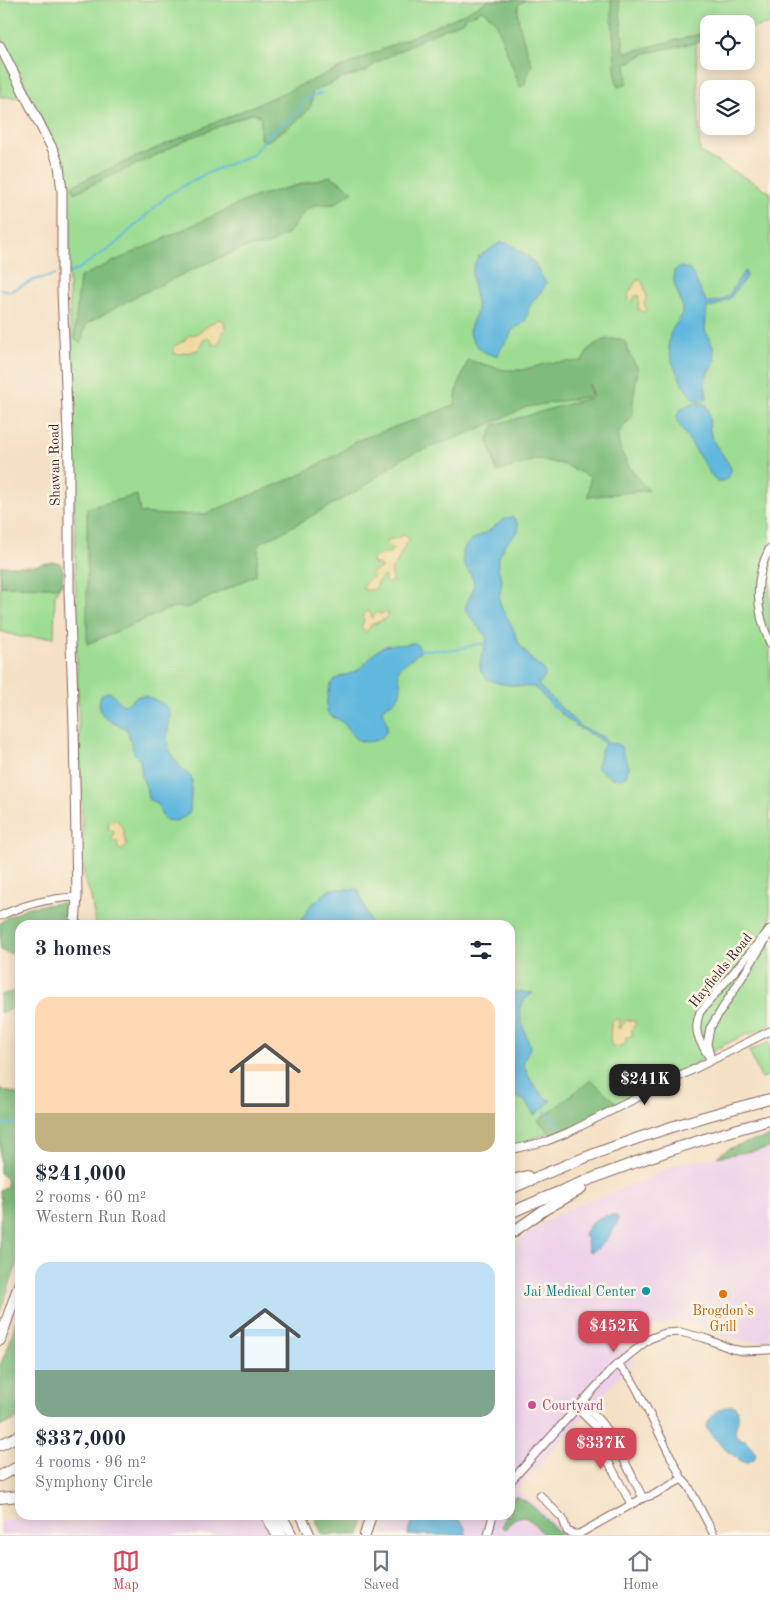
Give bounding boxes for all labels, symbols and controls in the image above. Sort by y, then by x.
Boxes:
map controls [700,15,755,135]
button: locate [700,15,755,70]
button: layers [700,80,755,135]
street label: Shawan Road [47,423,63,507]
street label: Hayfields Road [687,931,755,1011]
icon: filters [467,936,495,964]
text: 3 homes [35,939,111,960]
icon: home [220,1030,310,1120]
pin: $241K [610,1064,680,1106]
text: $241K [620,1072,670,1088]
text: $241,000 [35,1164,126,1185]
text: 2 rooms · 60 m² [35,1190,146,1206]
text: Western Run Road [35,1210,166,1226]
place label: Jai Medical Center [523,1285,636,1299]
marker: Jai Medical Center [640,1285,652,1297]
marker: Brogdon’s Grill [717,1288,729,1300]
icon: home [220,1295,310,1385]
place label: Brogdon’s Grill [692,1304,754,1334]
pin: $452K [579,1310,649,1353]
text: $452K [589,1319,639,1335]
marker: Courtyard [526,1399,538,1411]
place label: Courtyard [542,1399,603,1413]
pin: $337K [566,1428,636,1470]
text: $337,000 [35,1429,126,1450]
text: $337K [576,1436,626,1452]
text: 4 rooms · 96 m² [35,1455,146,1471]
text: Symphony Circle [35,1475,153,1491]
tab: Map [112,1547,140,1594]
tab: Saved [363,1547,399,1594]
tab: Home [623,1547,658,1594]

